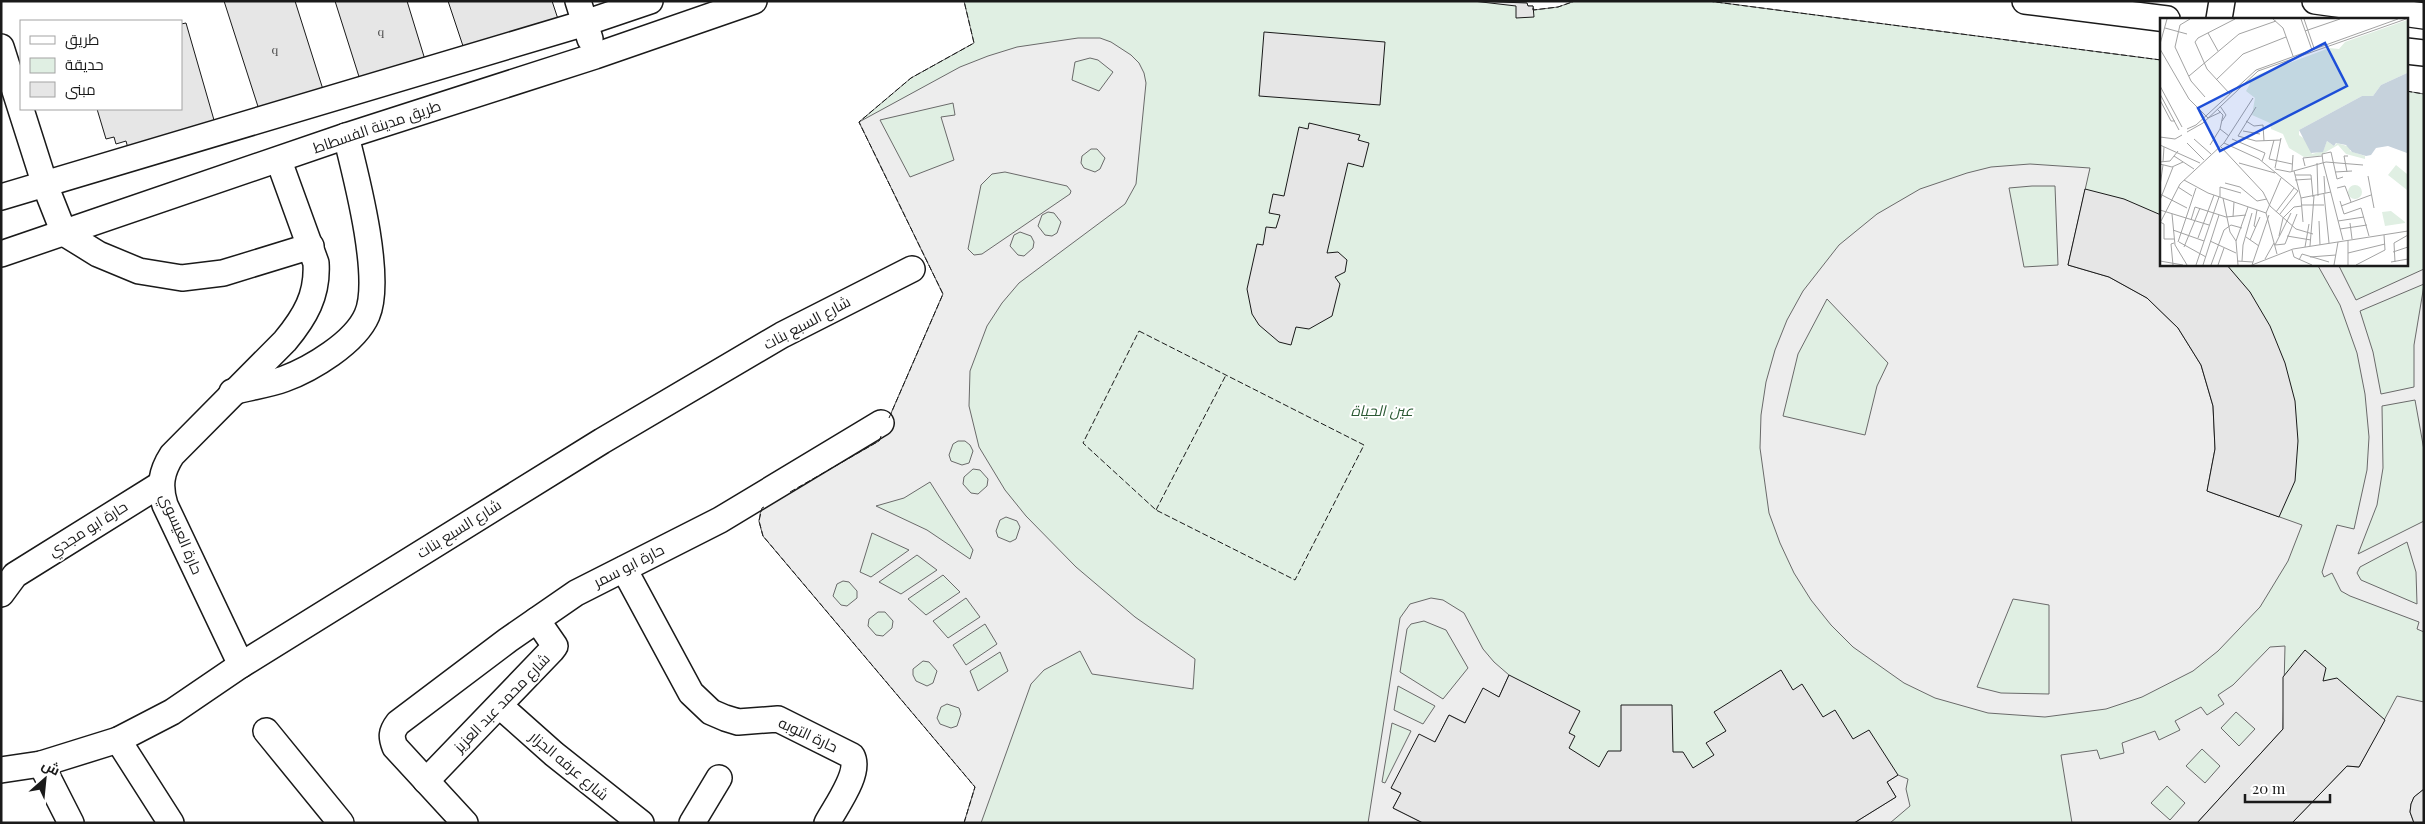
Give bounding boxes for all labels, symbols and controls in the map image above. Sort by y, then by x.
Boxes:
inset map [2160,18,2408,265]
legend [20,20,182,110]
house number: q [378,23,385,39]
text: طريق [65,29,99,50]
house number: q [272,41,279,57]
text: حديقة [65,54,104,74]
text: مبنى [65,79,96,100]
street label: طريق مدينة الفسطاط [310,95,444,158]
street label: شارع السبع بنات [759,291,855,355]
park label: عين الحياة [1351,400,1414,420]
street label: حارة العيسوي [153,490,208,578]
street label: شارع السبع بنات [412,494,506,564]
street label: حارة ابو مجدي [44,496,132,563]
street label: حارة ابو سمر [589,539,667,592]
street label: شارع محمد عبد العزيز [448,648,555,758]
street label: حارة التوبه [776,712,841,756]
street label: شارع عرفه الجزار [524,726,613,806]
north arrow [20,754,70,804]
text: ش [39,754,63,780]
scale bar [2245,772,2330,804]
text: 20 m [2252,778,2286,798]

